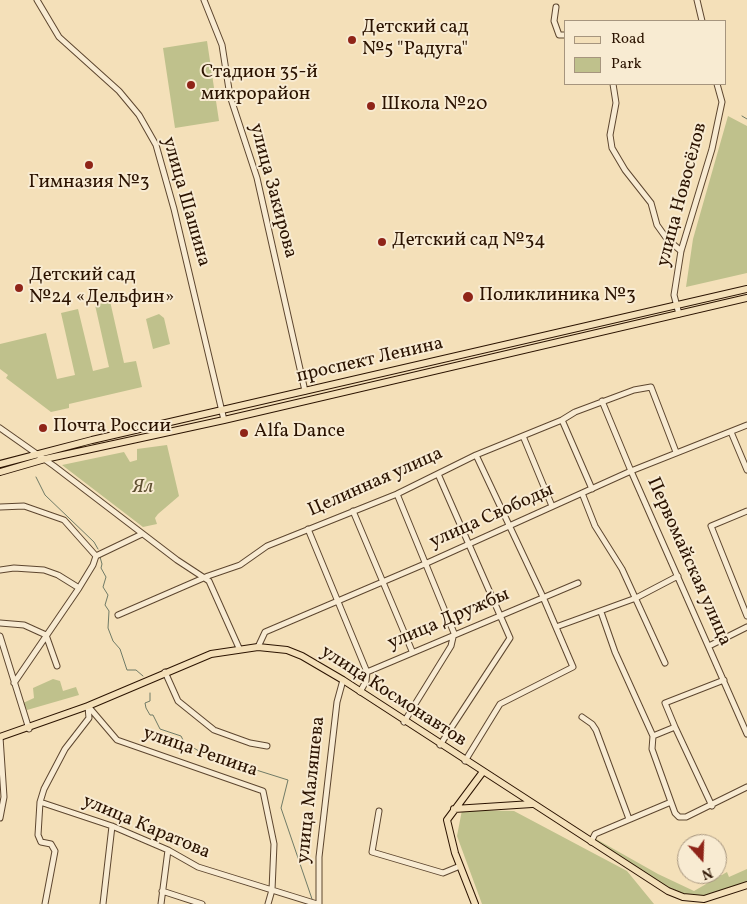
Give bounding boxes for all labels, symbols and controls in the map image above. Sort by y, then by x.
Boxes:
place label: Детский сад №5 "Радуга" [362,18,468,62]
legend [564,20,727,85]
text: Road [611,29,645,50]
marker: Детский сад №5 "Радуга" [346,34,358,46]
text: Park [611,54,642,75]
place label: Стадион 35-й микрорайон [201,63,318,107]
marker: Стадион 35-й микрорайон [185,79,197,91]
place label: Школа №20 [381,95,487,117]
marker: Школа №20 [365,100,377,112]
street label: улица Новосёлов [653,120,713,270]
street label: улица Закирова [243,121,301,261]
street label: улица Шашина [156,135,214,269]
marker: Гимназия №3 [83,159,95,171]
place label: Гимназия №3 [29,173,149,195]
place label: Детский сад №34 [392,231,546,253]
marker: Детский сад №34 [376,236,388,248]
place label: Детский сад №24 «Дельфин» [29,266,174,310]
marker: Детский сад №24 «Дельфин» [13,282,25,294]
place label: Поликлиника №3 [479,286,636,308]
marker: Поликлиника №3 [461,290,475,304]
street label: проспект Ленина [294,333,446,389]
place label: Почта России [53,417,171,439]
marker: Почта России [37,422,49,434]
place label: Alfa Dance [254,422,345,444]
marker: Alfa Dance [238,427,250,439]
street label: Целинная улица [305,443,447,523]
street label: Первомайская улица [641,474,735,650]
park label: Ял [133,478,153,500]
street label: улица Свободы [427,480,557,554]
street label: улица Дружбы [385,584,513,656]
street label: улица Космонавтов [316,641,470,753]
street label: улица Маляшева [293,715,331,865]
street label: улица Репина [140,723,260,783]
street label: улица Каратова [79,791,213,865]
north arrow [677,834,727,884]
text: N [699,862,715,883]

